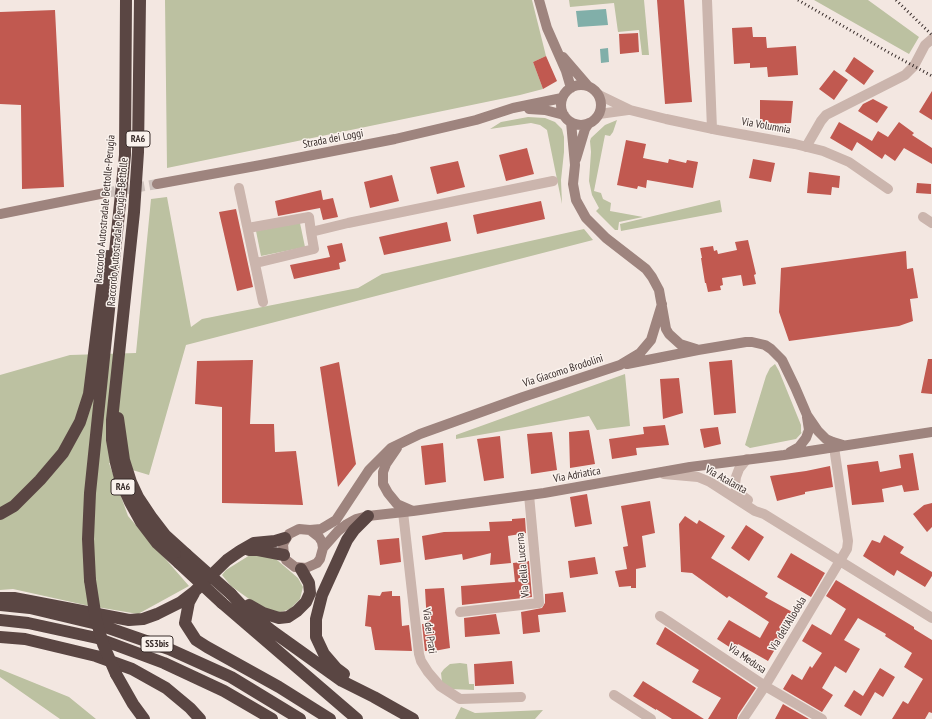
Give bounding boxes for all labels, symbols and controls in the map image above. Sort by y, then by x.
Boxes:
street label: Via Volumnia [740,115,792,137]
street label: Strada dei Loggi [302,127,364,151]
road number: RA6 [126,131,150,147]
street label: Raccordo Autostradale Bettolle-Perugia [92,134,118,284]
street label: Raccordo Autostradale Perugia-Bettolle [105,157,131,307]
street label: Via Giacomo Brodolini [521,352,605,390]
street label: Via Atalanta [703,463,749,497]
street label: Via Adriatica [552,464,602,486]
road number: RA6 [111,479,135,495]
street label: Via della Lucerna [514,532,532,598]
street label: Via dell'Allodola [767,594,809,654]
street label: Via dei Prati [419,607,439,655]
road number: SS3bis [141,636,173,652]
street label: Via Medusa [725,641,769,677]

